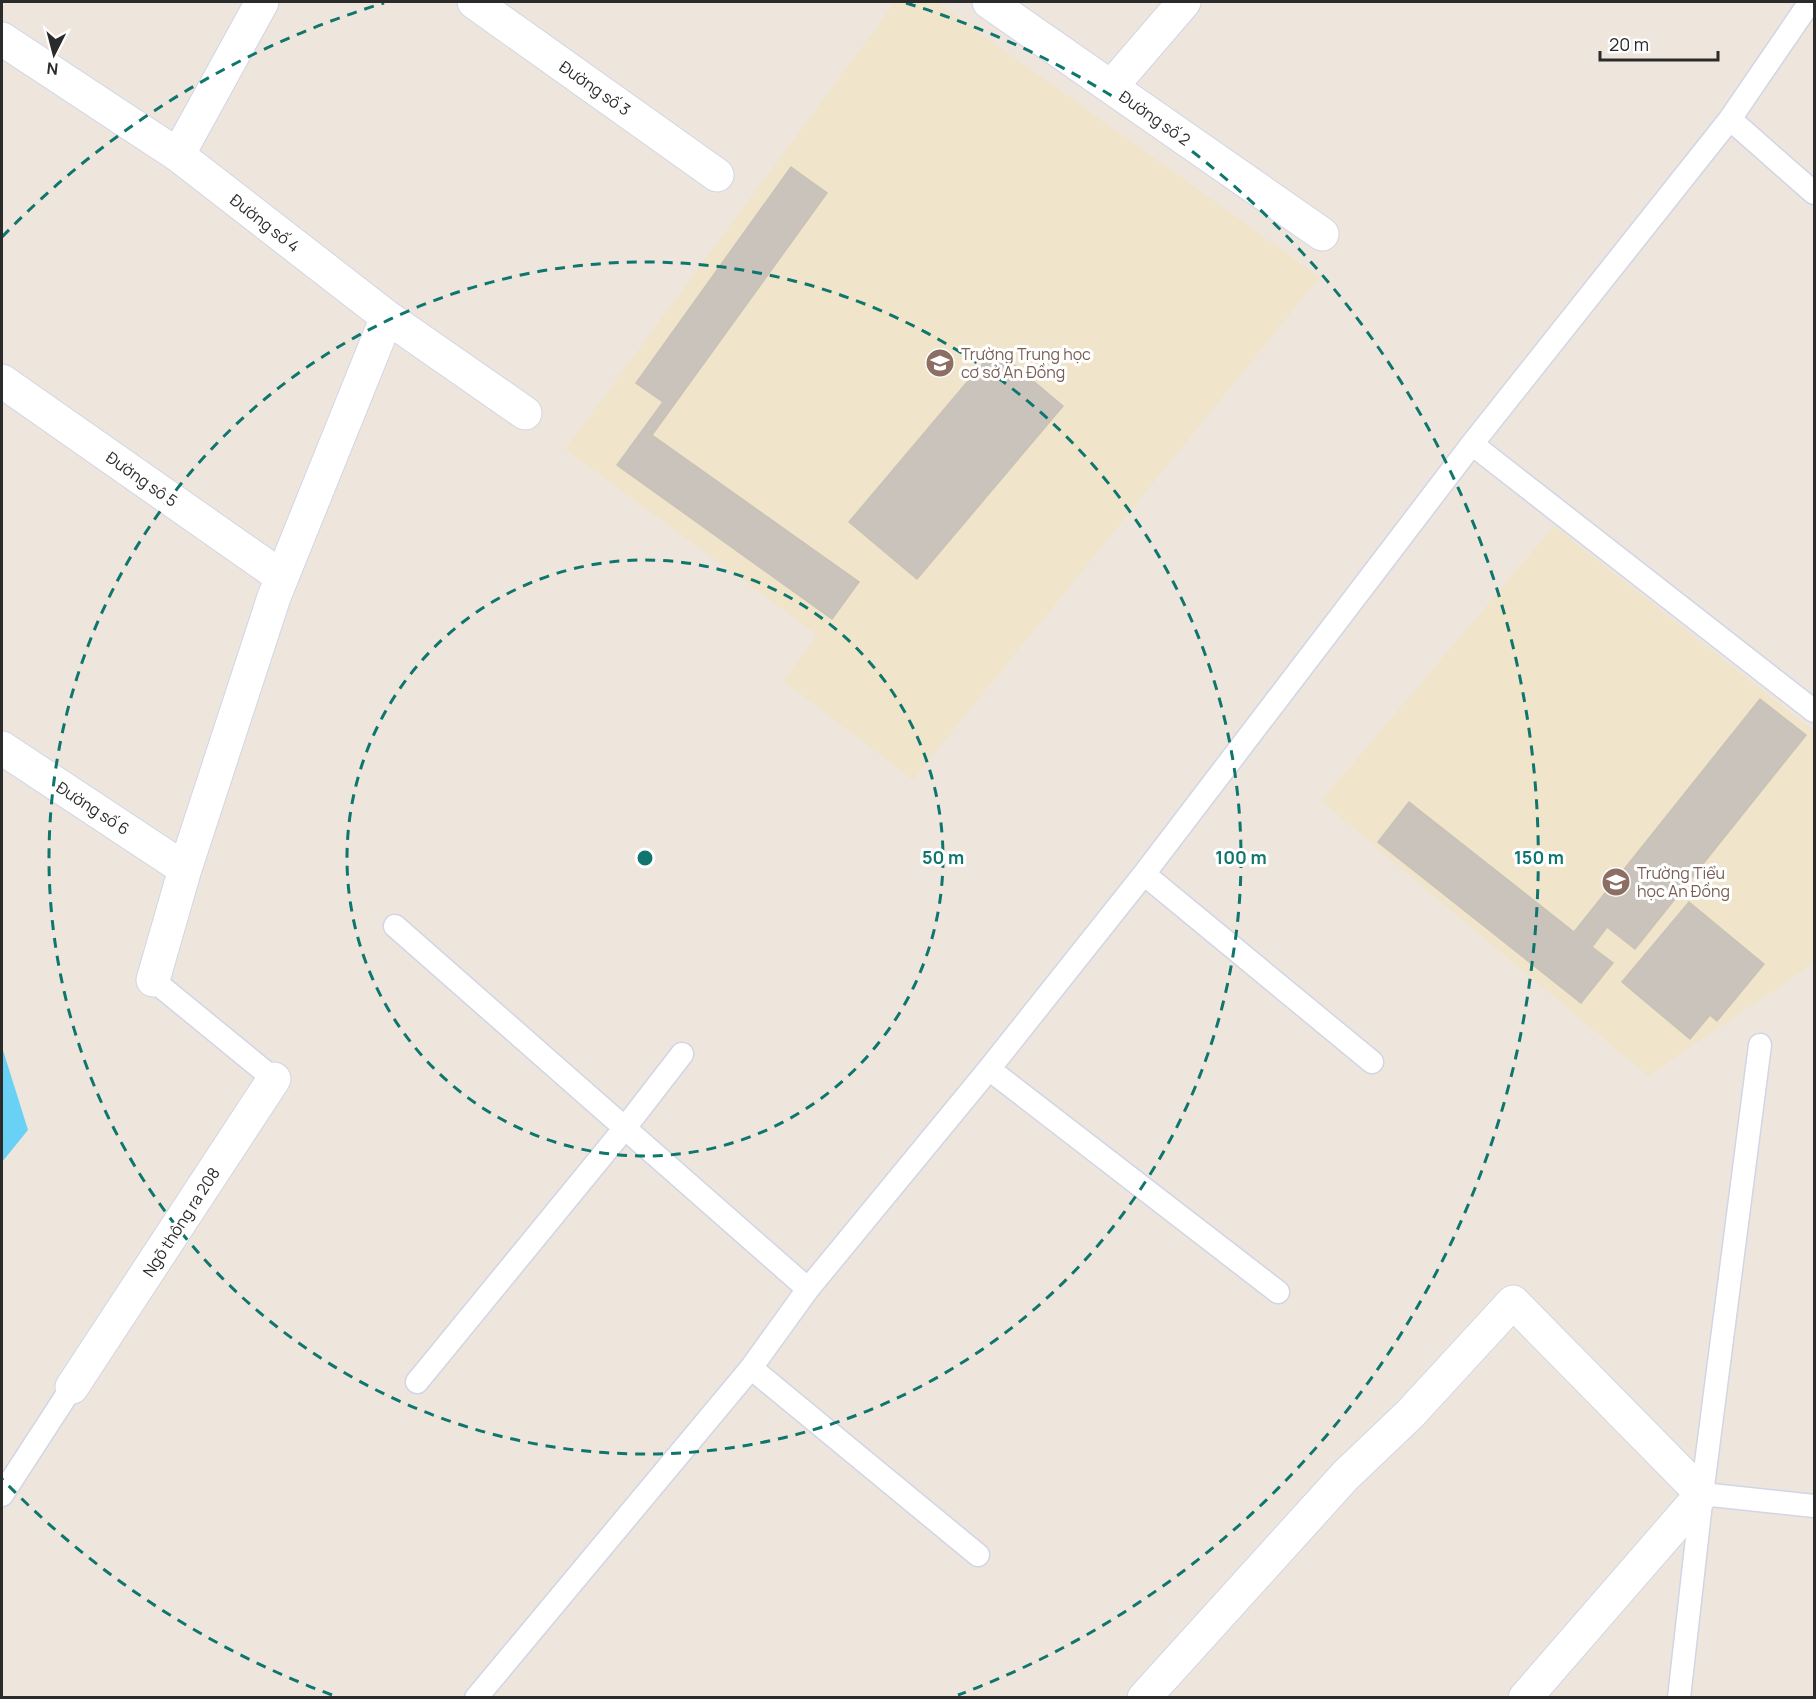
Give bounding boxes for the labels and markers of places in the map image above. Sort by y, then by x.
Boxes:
place label: Trường Trung học cơ sở An Đồng [961,343,1091,383]
school or university icon: Trường Trung học cơ sở An Đồng [924,347,956,379]
centre of rings [635,848,655,868]
place label: Trường Tiểu học An Đồng [1637,862,1730,902]
school or university icon: Trường Tiểu học An Đồng [1600,866,1632,898]

